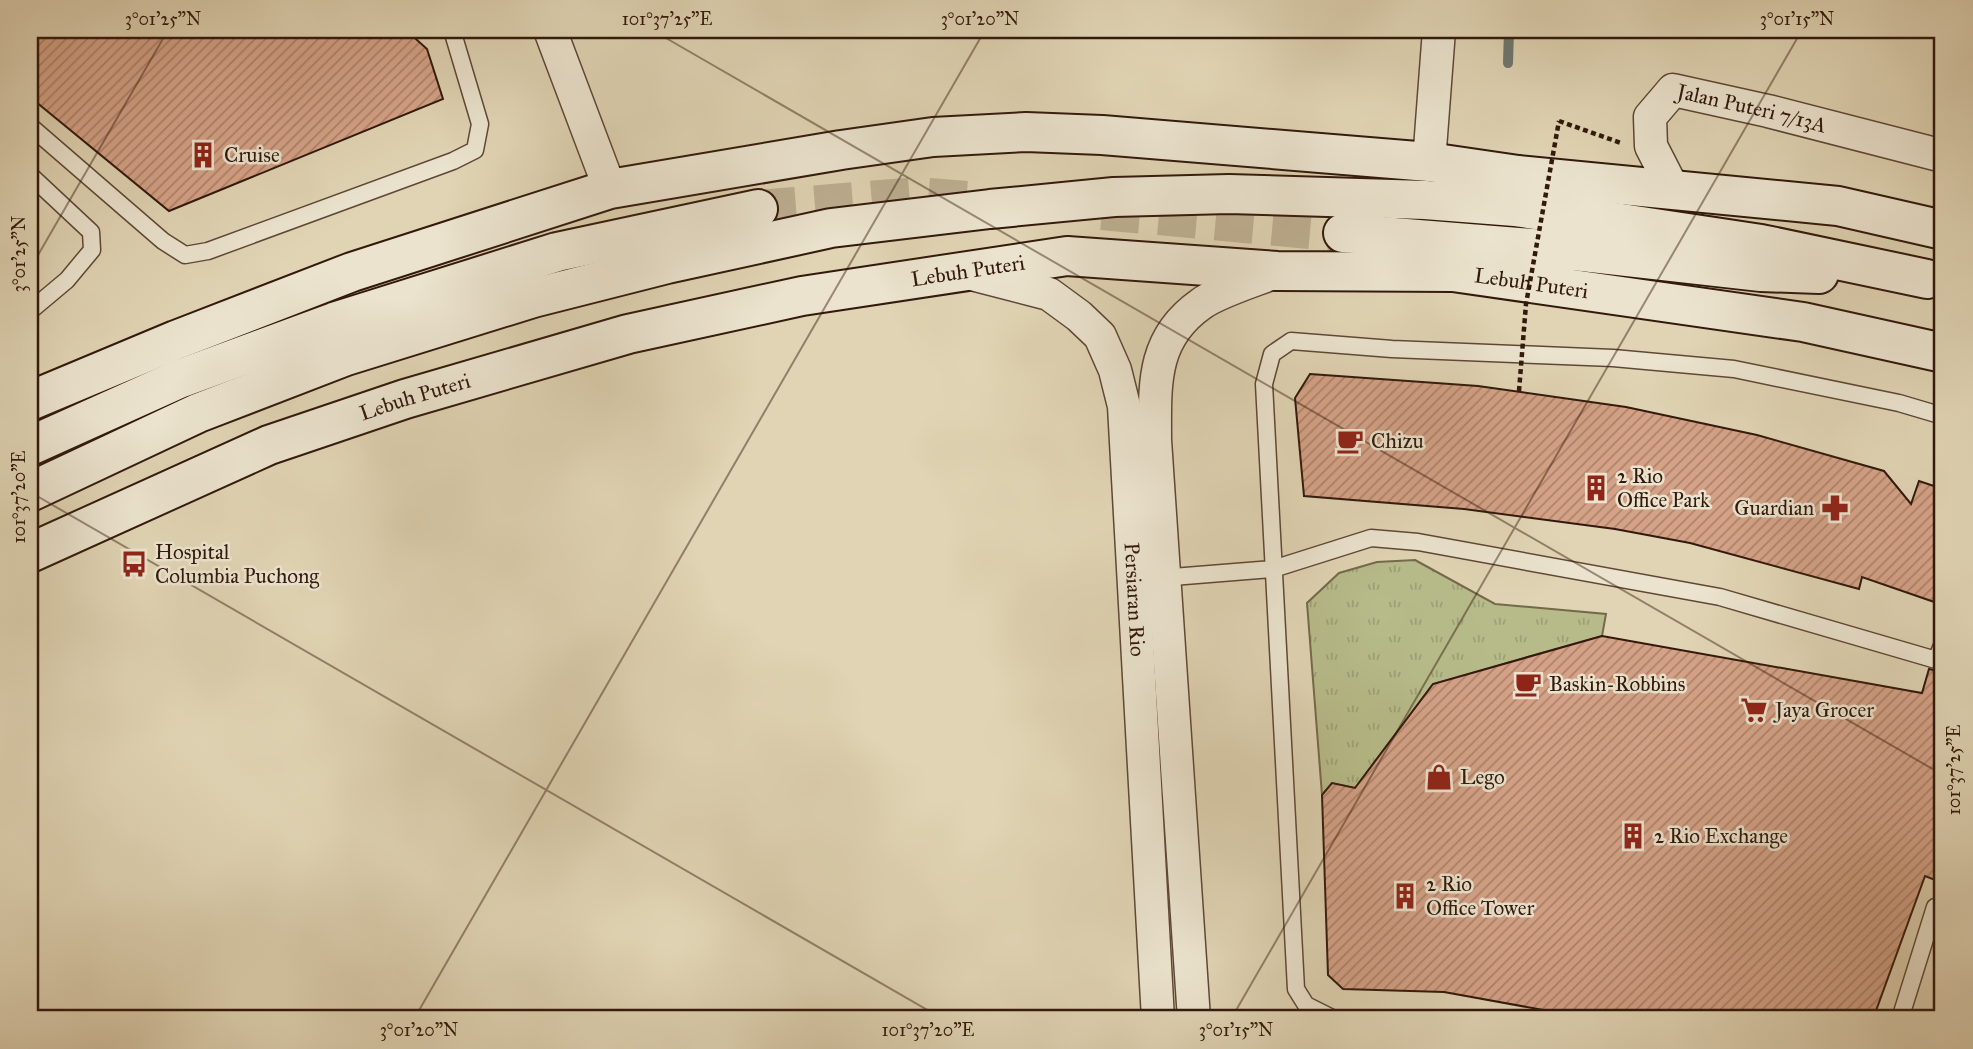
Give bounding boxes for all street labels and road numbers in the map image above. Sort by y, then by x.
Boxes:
street label: Jalan Puteri 7/13A [1673,78,1829,139]
street label: Lebuh Puteri [909,249,1027,292]
street label: Lebuh Puteri [1473,262,1590,304]
street label: Lebuh Puteri [356,368,474,426]
street label: Persiaran Rio [1119,542,1151,658]

